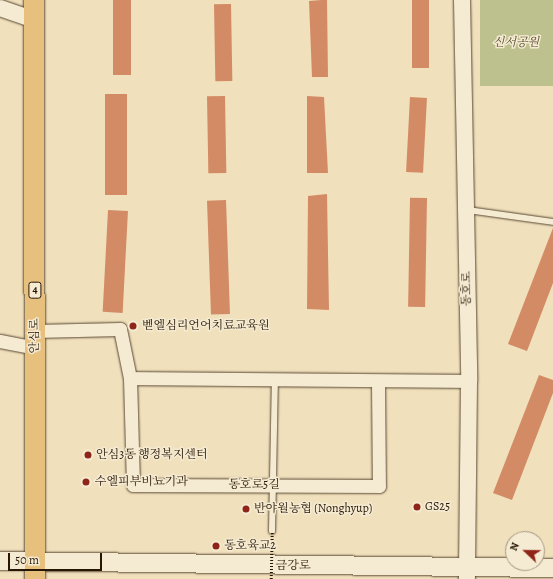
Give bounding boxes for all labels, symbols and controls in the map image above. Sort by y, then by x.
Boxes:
park label: 신서공원 [493,36,539,50]
street label: 동호로 [460,272,474,306]
road number: 4 [28,281,42,299]
street label: 안심로 [28,319,42,353]
place label: 벧엘심리언어치료교육원 [142,319,270,333]
marker: 벧엘심리언어치료교육원 [127,320,139,332]
place label: 안심3동 행정복지센터 [96,448,208,462]
marker: 안심3동 행정복지센터 [83,450,93,460]
place label: 수엘피부비뇨기과 [95,475,188,489]
marker: 수엘피부비뇨기과 [80,476,92,488]
street label: 동호로5길 [228,478,280,492]
place label: GS25 [425,500,450,514]
place label: 반야월농협 (Nonghyup) [254,502,372,516]
marker: GS25 [412,502,422,512]
marker: 반야월농협 (Nonghyup) [241,504,251,514]
north arrow [505,531,545,571]
place label: 동호육교2 [224,539,276,553]
text: N [506,540,523,553]
marker: 동호육교2 [211,541,221,551]
scale bar [10,545,104,571]
text: 50 m [15,552,39,568]
street label: 금강로 [276,559,310,573]

